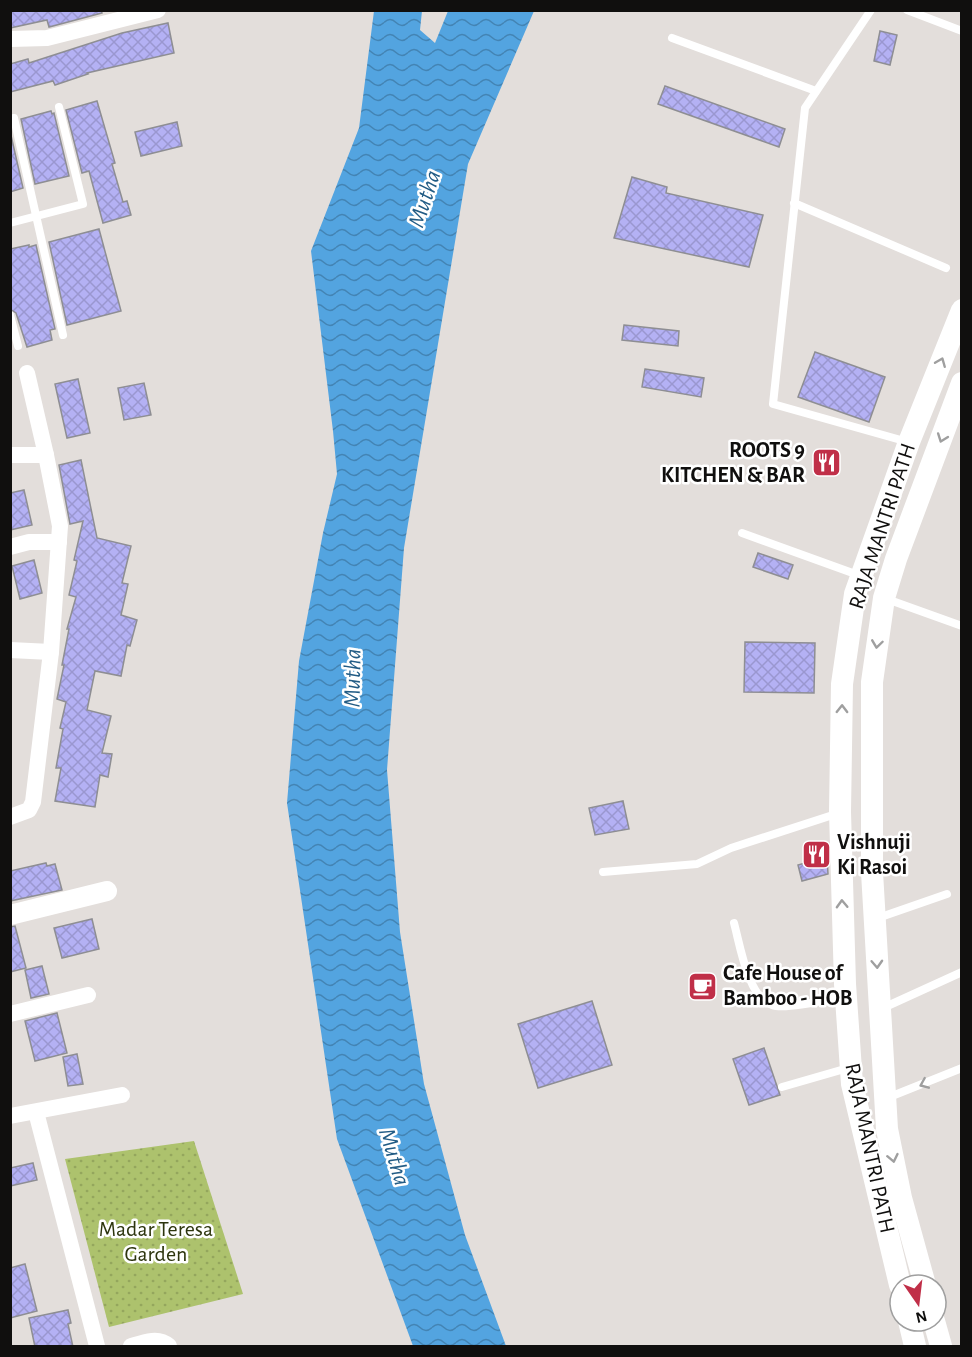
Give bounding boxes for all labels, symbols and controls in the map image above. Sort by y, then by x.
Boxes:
water label: Mutha [405,167,445,231]
one-way arrow [934,357,946,368]
one-way arrow [936,432,949,443]
place label: ROOTS 9 KITCHEN & BAR [661,439,805,486]
street label: RAJA MANTRI PATH [845,440,919,612]
restaurant icon: ROOTS 9 KITCHEN & BAR [810,447,842,479]
one-way arrow [872,639,884,648]
water label: Mutha [340,648,366,708]
one-way arrow [835,704,848,713]
place label: Vishnuji Ki Rasoi [837,831,911,878]
restaurant icon: Vishnuji Ki Rasoi [800,839,832,871]
one-way arrow [836,899,849,908]
one-way arrow [871,960,884,969]
place label: Cafe House of Bamboo - HOB [723,962,853,1009]
cafe icon: Cafe House of Bamboo - HOB [686,970,718,1002]
street label: RAJA MANTRI PATH [841,1061,899,1235]
one-way arrow [919,1077,930,1089]
water label: Mutha [374,1125,414,1189]
one-way arrow [886,1153,899,1163]
park label: Madar Teresa Garden [99,1218,213,1265]
north arrow [888,1273,948,1333]
text: N [914,1307,929,1326]

